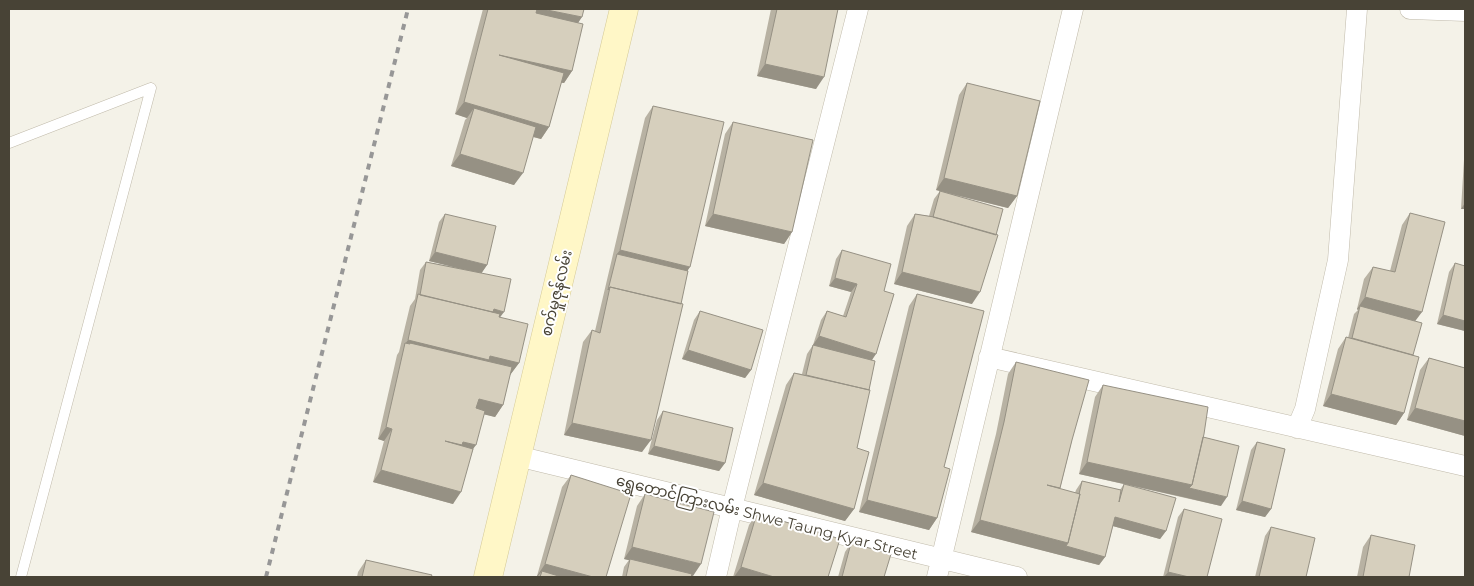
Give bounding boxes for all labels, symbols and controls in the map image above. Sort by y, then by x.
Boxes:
street label: စက်မှုဇုန်လမ်း [536,248,579,339]
street label: ရွှေတောင်ကြားလမ်း Shwe Taung Kyar Street [614,470,920,567]

